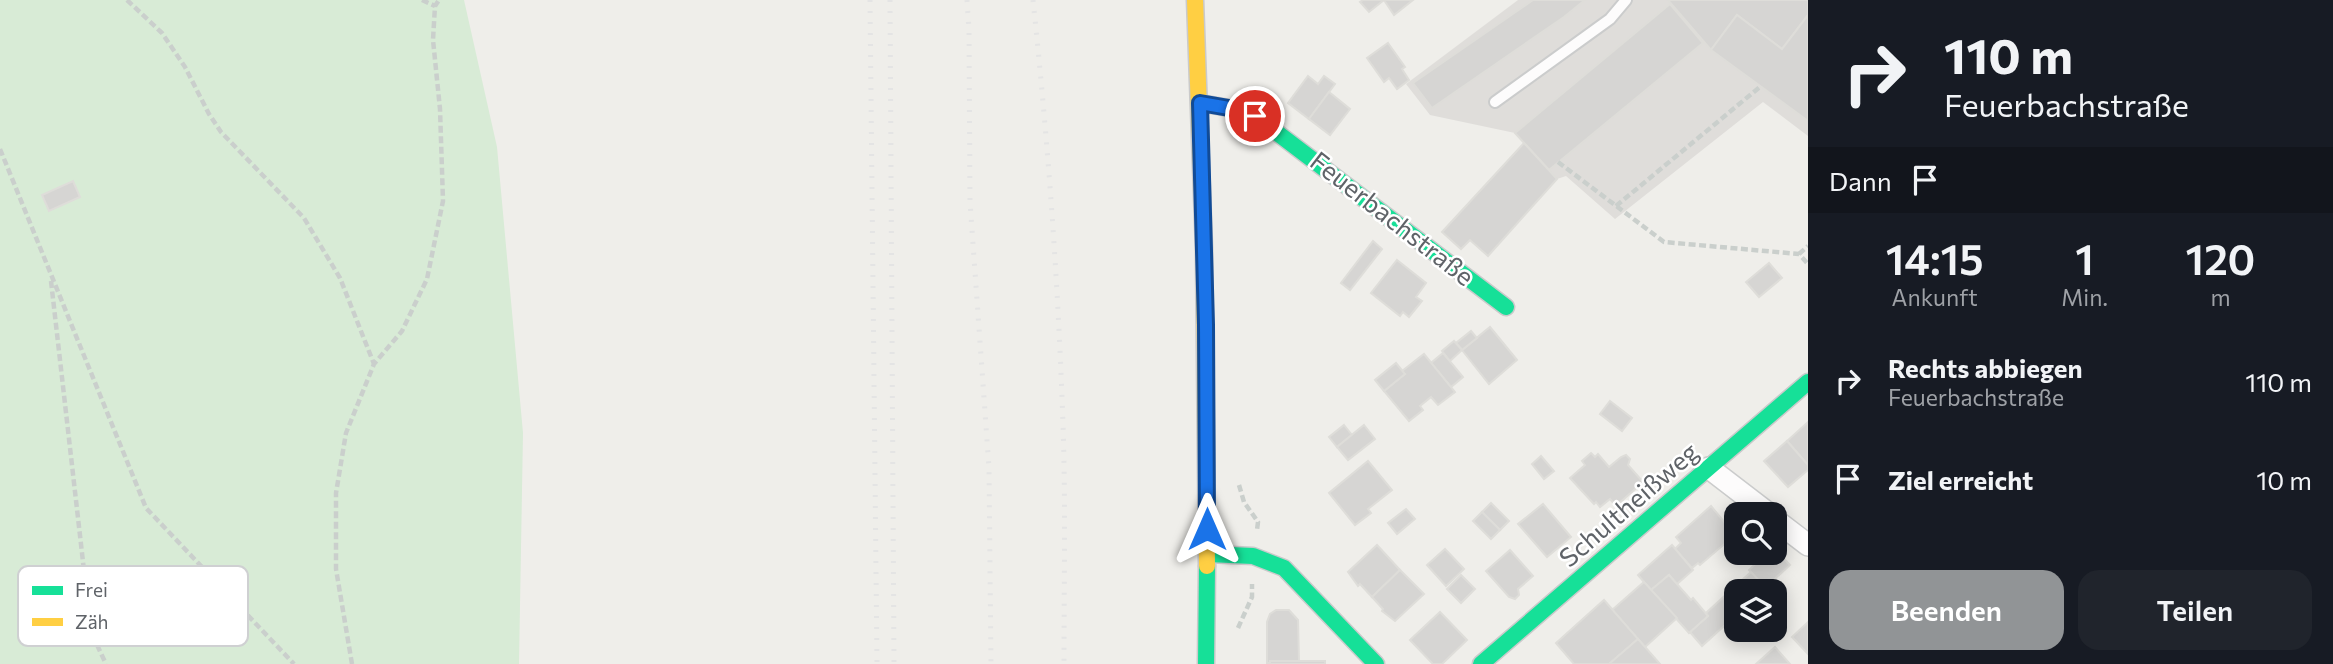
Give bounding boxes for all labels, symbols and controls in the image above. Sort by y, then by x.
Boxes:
text: 110 m [1944,24,2073,84]
icon: right [1829,28,1920,119]
text: Feuerbachstraße [1944,84,2189,124]
pin [1225,86,1285,146]
icon: arrive [1236,97,1274,135]
street label: Feuerbachstraße [1305,144,1481,291]
icon: arrive [1906,161,1944,199]
text: Dann [1829,165,1892,196]
text: 14:15 [1886,232,1984,284]
text: 1 [2075,232,2094,284]
text: 120 [2185,232,2255,284]
text: Ankunft [1892,283,1978,311]
text: Min. [2061,283,2108,311]
text: m [2210,283,2230,311]
text: Rechts abbiegen [1888,352,2083,383]
icon: right [1829,362,1867,400]
text: 110 m [2245,366,2312,397]
text: Feuerbachstraße [1888,383,2064,411]
street label: Schultheißweg [1552,435,1704,573]
icon: arrive [1829,460,1867,498]
text: Ziel erreicht [1888,464,2033,495]
text: 10 m [2256,464,2312,495]
position arrow [1170,492,1244,566]
map controls [1724,502,1787,642]
button: search [1724,502,1787,565]
legend [18,566,248,646]
button: Beenden [1829,570,2064,650]
button: Teilen [2078,570,2312,650]
text: Frei [75,578,108,601]
button: layers [1724,579,1787,642]
text: Zäh [75,610,109,633]

